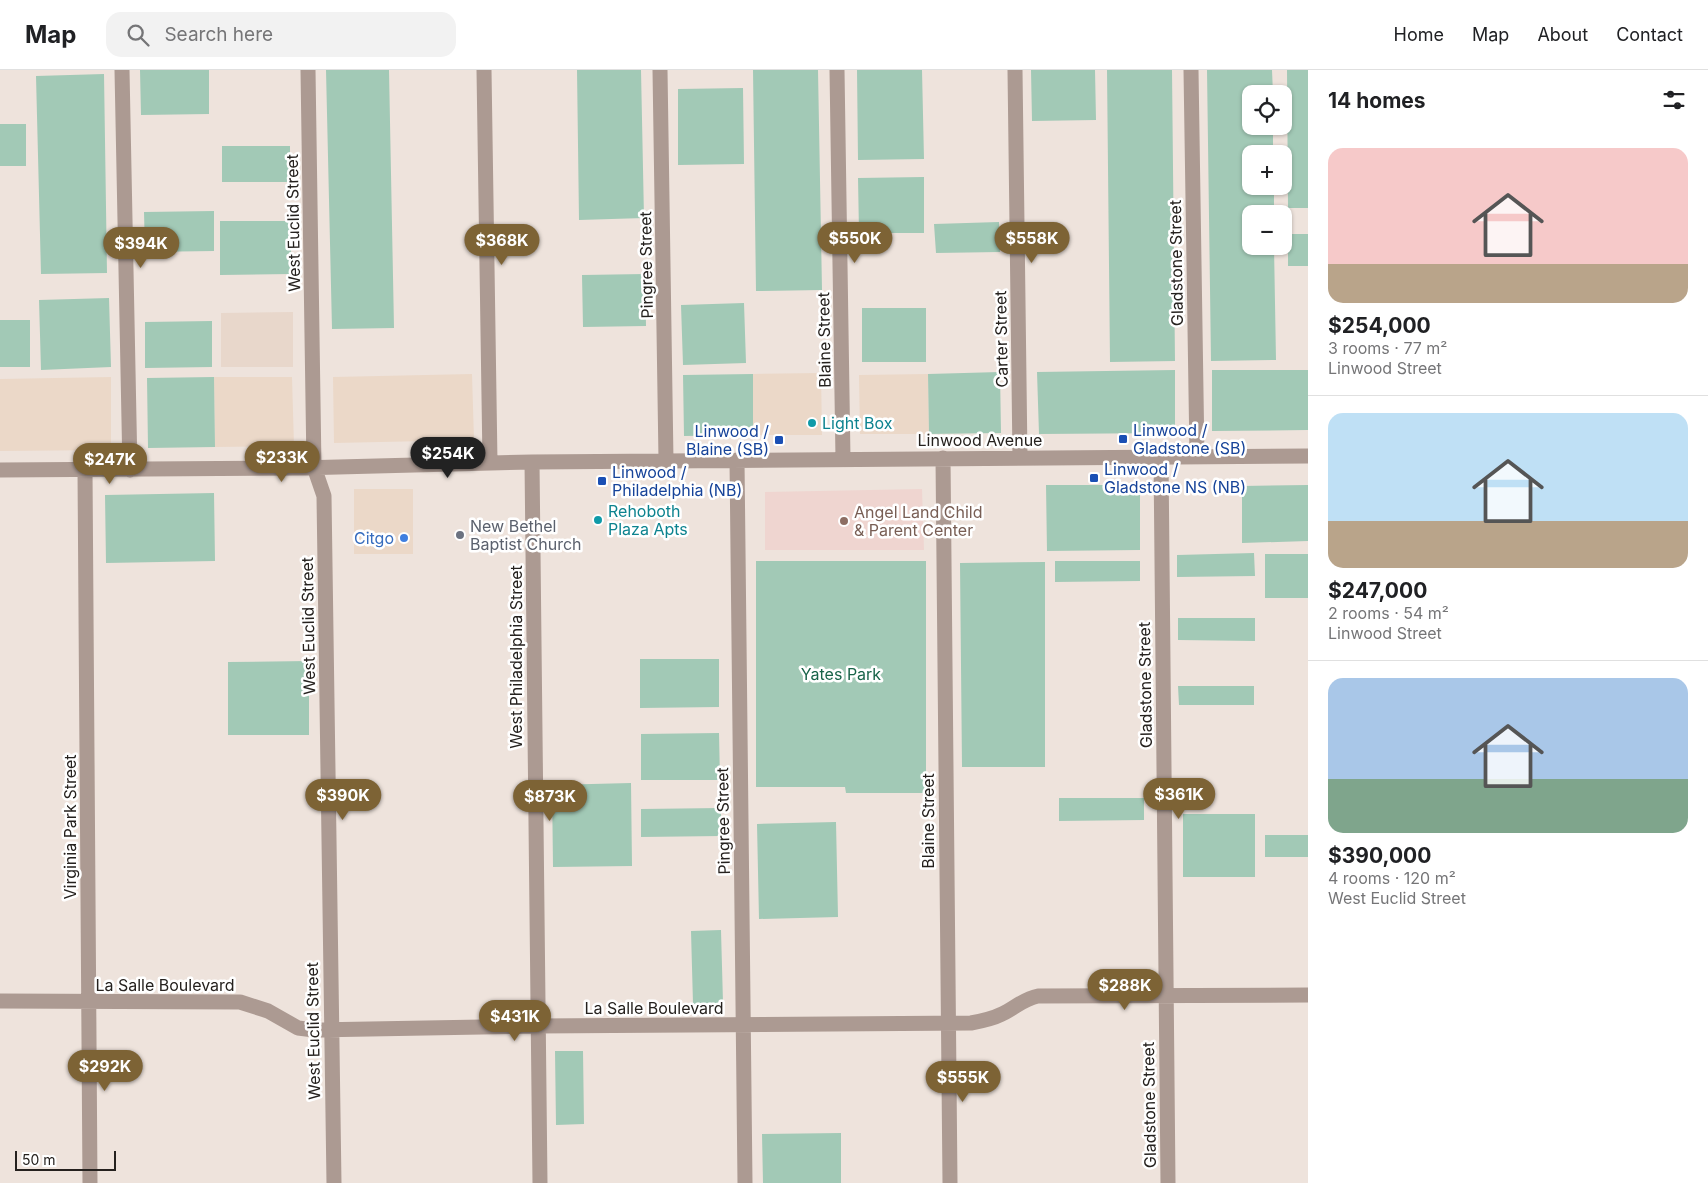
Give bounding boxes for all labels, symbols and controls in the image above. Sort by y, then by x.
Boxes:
search box [106,12,456,57]
text: Map [25,20,76,49]
icon: search [124,21,152,49]
text: Search here [164,23,273,46]
text: Home [1394,24,1444,45]
text: Map [1472,24,1509,45]
text: About [1537,24,1588,45]
text: Contact [1616,24,1683,45]
map controls [1242,85,1292,255]
button: locate [1242,85,1292,135]
icon: filters [1660,86,1688,114]
text: 14 homes [1328,88,1426,113]
button: + [1242,145,1292,195]
street label: West Euclid Street [282,154,304,292]
icon: home [1463,180,1553,270]
street label: Gladstone Street [1165,200,1187,326]
button: − [1242,205,1292,255]
street label: Pingree Street [635,211,657,319]
pin: $550K [820,222,890,264]
pin: $558K [997,222,1067,264]
pin: $368K [467,224,537,266]
pin: $394K [106,226,176,269]
text: $550K [828,228,882,248]
text: $558K [1006,228,1058,248]
text: $368K [475,230,529,250]
text: $394K [114,233,168,253]
street label: Carter Street [990,290,1012,388]
street label: Blaine Street [813,292,835,388]
text: $254,000 [1328,313,1431,338]
text: 3 rooms · 77 m² [1328,338,1447,358]
text: Linwood Street [1328,358,1442,378]
place label: Light Box [822,413,893,433]
marker: Light Box [806,417,818,429]
place label: Linwood / Gladstone (SB) [1133,420,1246,458]
place label: Linwood / Blaine (SB) [686,421,769,459]
street label: Linwood Avenue [918,430,1042,450]
marker: Linwood / Gladstone (SB) [1117,433,1129,445]
marker: Linwood / Blaine (SB) [773,434,785,446]
pin: $254K [413,436,483,479]
pin: $233K [247,440,317,483]
pin: $247K [75,442,145,485]
text: $254K [421,443,475,463]
icon: home [1463,446,1553,536]
text: $233K [256,447,308,467]
text: $247K [84,449,136,469]
place label: Linwood / Gladstone NS (NB) [1104,459,1246,497]
place label: Linwood / Philadelphia (NB) [612,462,742,500]
marker: Linwood / Gladstone NS (NB) [1088,472,1100,484]
marker: Linwood / Philadelphia (NB) [596,475,608,487]
place label: Rehoboth Plaza Apts [608,501,688,539]
place label: Angel Land Child & Parent Center [854,502,982,540]
marker: Rehoboth Plaza Apts [592,514,604,526]
marker: Angel Land Child & Parent Center [838,515,850,527]
place label: New Bethel Baptist Church [470,516,582,554]
place label: Citgo [354,528,394,548]
marker: New Bethel Baptist Church [454,529,466,541]
marker: Citgo [398,532,410,544]
street label: West Euclid Street [297,557,319,695]
street label: West Philadelphia Street [506,565,526,749]
text: $247,000 [1328,578,1427,603]
text: 2 rooms · 54 m² [1328,603,1449,623]
street label: Gladstone Street [1134,622,1156,748]
text: Linwood Street [1328,623,1442,643]
park label: Yates Park [801,664,881,684]
icon: home [1463,711,1553,801]
street label: Virginia Park Street [60,754,80,900]
street label: Pingree Street [712,767,734,875]
street label: Blaine Street [918,773,938,869]
pin: $390K [308,778,378,821]
pin: $361K [1144,778,1214,820]
pin: $873K [515,780,585,822]
text: $361K [1154,784,1204,804]
text: $390K [316,785,370,805]
text: $873K [524,786,576,806]
text: $390,000 [1328,843,1431,868]
text: 4 rooms · 120 m² [1328,868,1456,888]
text: West Euclid Street [1328,888,1466,908]
street label: West Euclid Street [302,962,324,1100]
pin: $288K [1090,968,1160,1011]
street label: La Salle Boulevard [95,975,235,995]
text: $288K [1099,975,1151,995]
street label: La Salle Boulevard [584,998,724,1018]
pin: $431K [480,1000,550,1042]
text: $431K [490,1006,540,1026]
street label: Gladstone Street [1138,1042,1160,1168]
pin: $292K [70,1050,140,1092]
text: $292K [79,1056,131,1076]
pin: $555K [928,1060,998,1103]
text: $555K [937,1067,989,1087]
scale bar [15,1148,116,1171]
text: 50 m [22,1151,56,1168]

